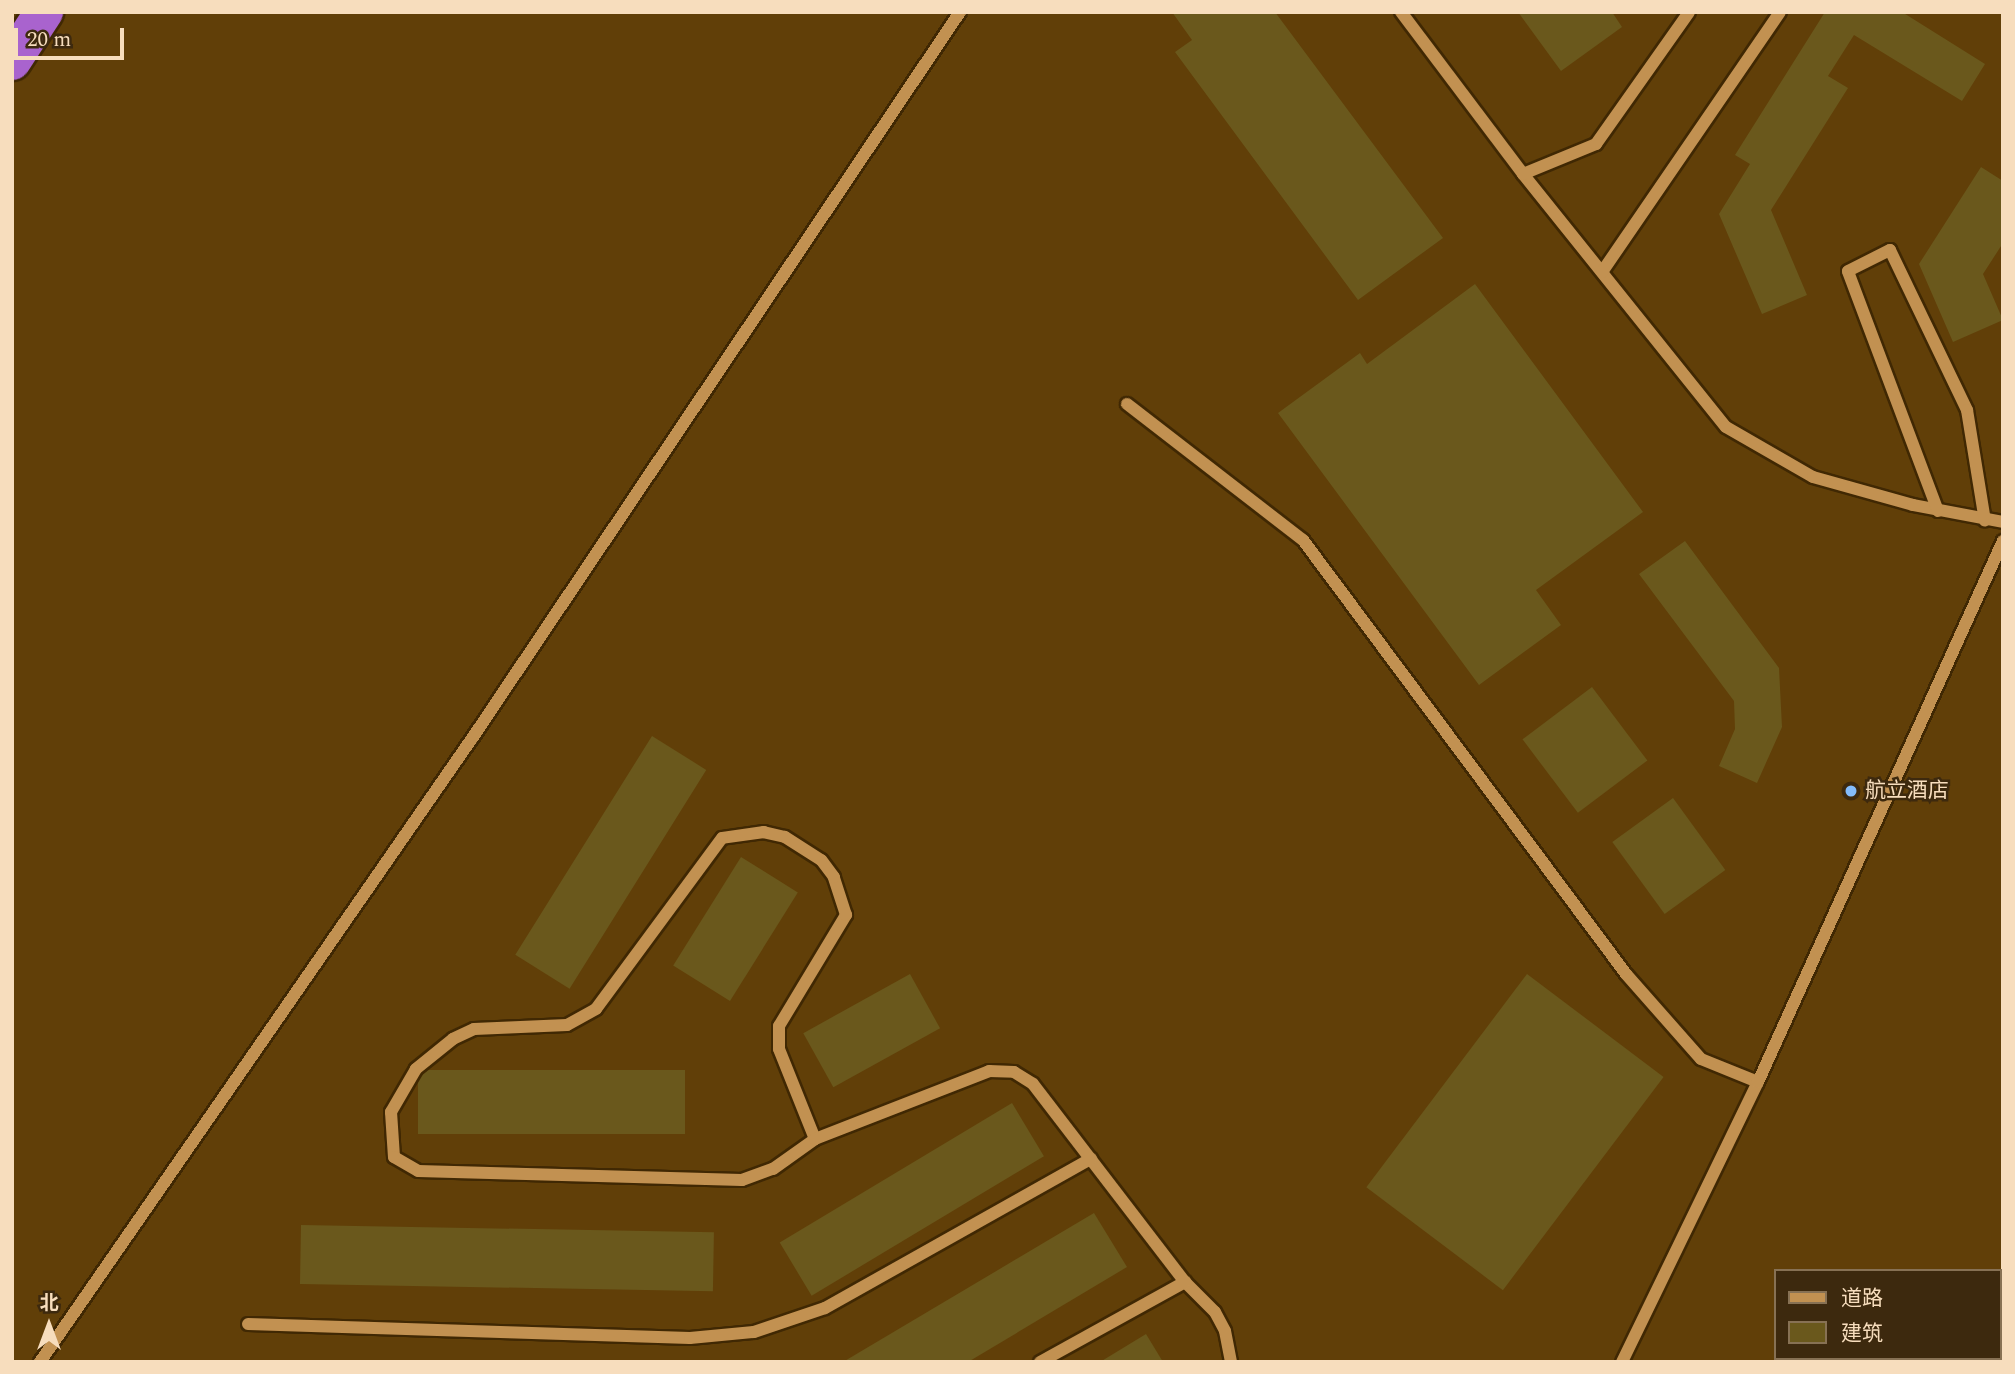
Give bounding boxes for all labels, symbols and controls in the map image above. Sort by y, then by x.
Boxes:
scale bar [18,14,128,58]
text: 20 m [27,24,71,56]
place label: 航立酒店 [1865,778,1949,804]
marker: 航立酒店 [1843,783,1859,799]
legend [1773,1269,2001,1360]
text: 道路 [1841,1283,1883,1315]
text: 北 [39,1289,59,1318]
north arrow [14,1290,84,1360]
text: 建筑 [1841,1318,1883,1350]

